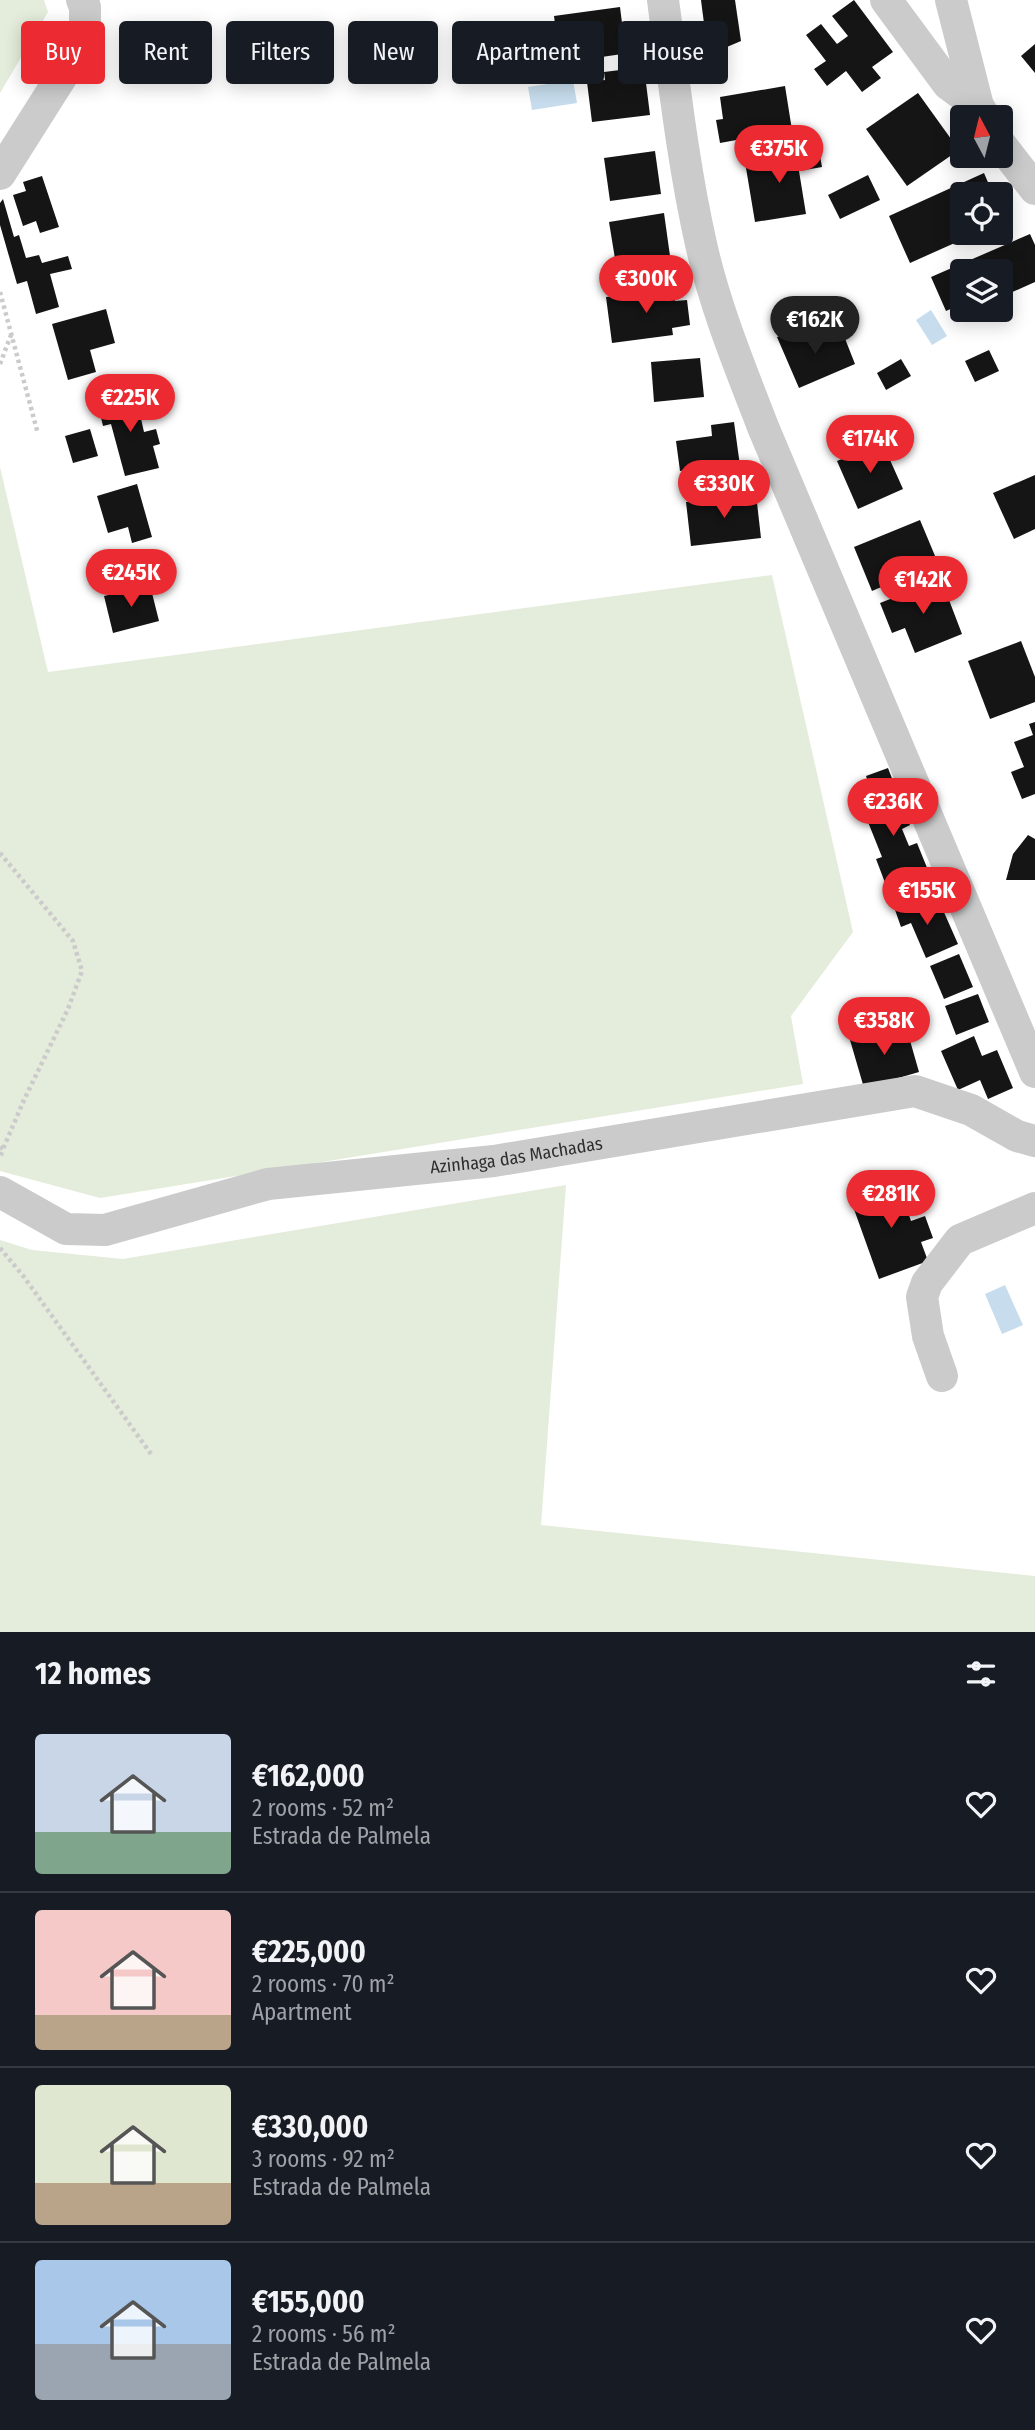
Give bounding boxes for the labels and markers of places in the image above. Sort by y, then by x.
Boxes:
pin: €375K [730,125,828,185]
pin: €300K [597,256,695,315]
pin: €162K [766,296,864,356]
pin: €225K [81,374,179,434]
pin: €174K [821,416,919,475]
pin: €330K [675,461,773,520]
pin: €245K [82,550,180,609]
pin: €142K [874,556,972,616]
pin: €236K [844,778,942,838]
pin: €155K [878,867,976,927]
pin: €358K [835,998,933,1057]
pin: €281K [842,1170,940,1230]

